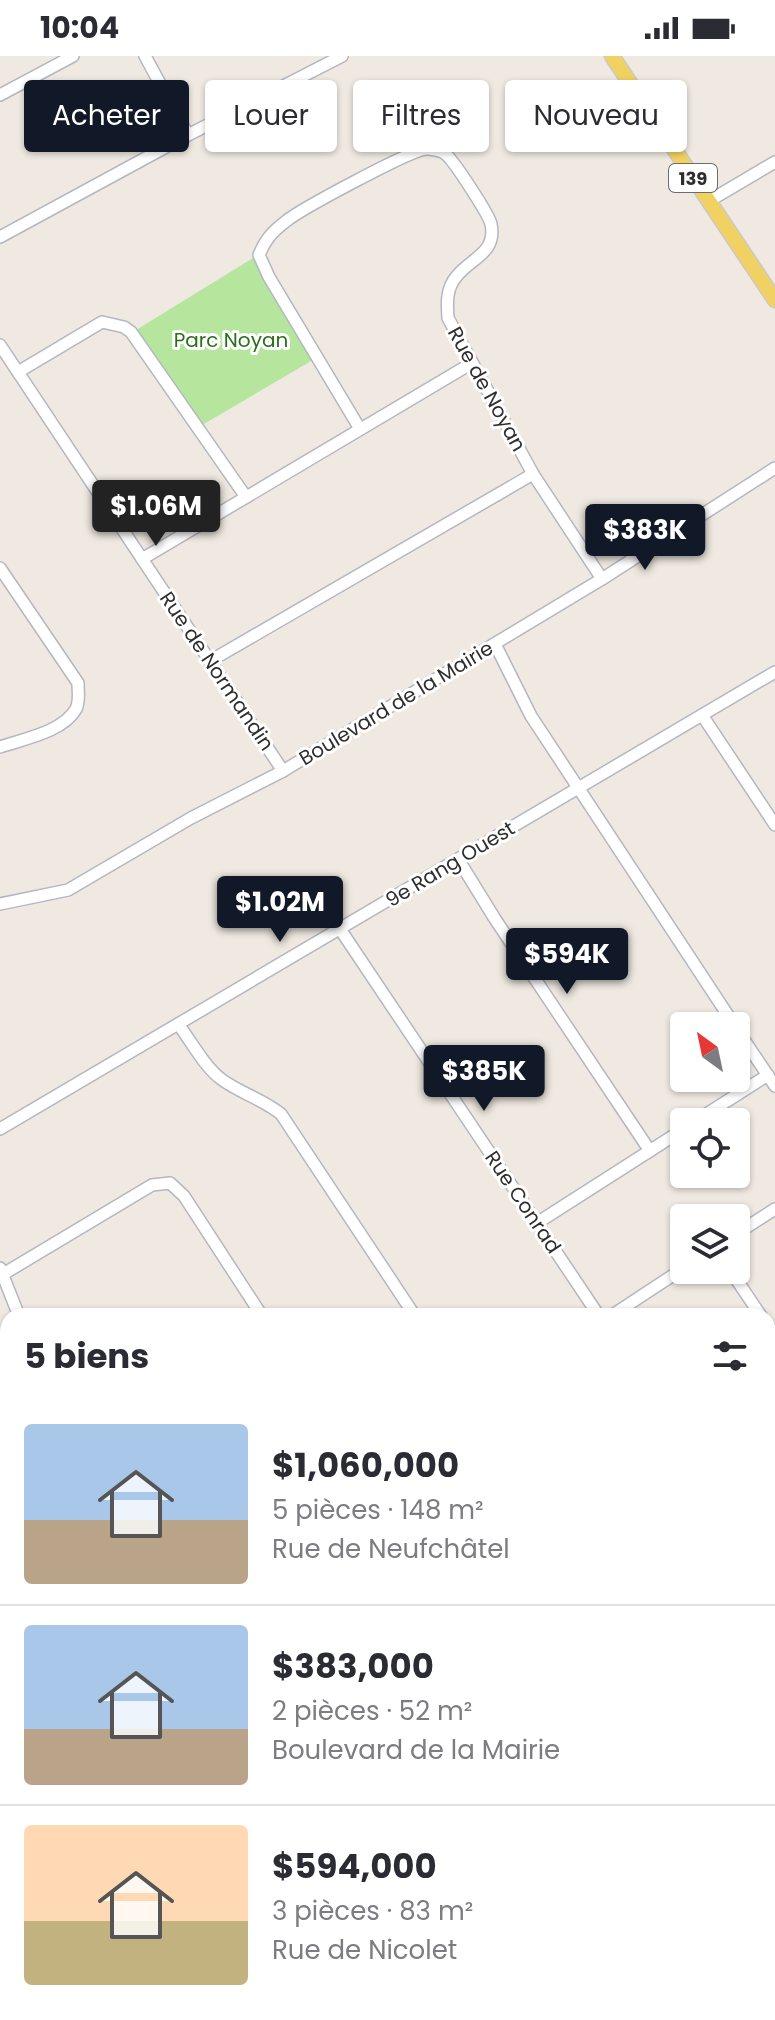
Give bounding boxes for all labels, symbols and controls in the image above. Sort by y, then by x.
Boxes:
text: 10:04 [40,6,119,49]
chip: Acheter [24,80,189,152]
chip: Louer [205,80,337,152]
chip: Filtres [353,80,489,152]
chip: Nouveau [505,80,687,152]
road number: 139 [669,164,717,192]
street label: Rue de Noyan [441,322,533,456]
park label: Parc Noyan [174,326,288,354]
pin: $1.06M [91,480,221,548]
text: $1.06M [110,488,202,524]
pin: $383K [589,504,701,572]
text: $383K [603,512,687,548]
street label: Rue de Normandin [153,586,281,756]
street label: Boulevard de la Mairie [294,634,498,772]
street label: 9e Rang Ouest [380,814,520,914]
pin: $1.02M [215,876,345,944]
text: $1.02M [235,884,325,920]
pin: $594K [511,928,623,996]
text: $594K [524,936,610,972]
north arrow [670,1012,750,1092]
map controls [670,1012,750,1284]
pin: $385K [428,1045,540,1113]
text: $385K [442,1053,526,1089]
button: locate [670,1108,750,1188]
street label: Rue Conrad [478,1145,568,1259]
button: layers [670,1204,750,1284]
text: 5 biens [24,1332,149,1380]
icon: filters [708,1334,752,1378]
text: $1,060,000 [272,1441,459,1489]
icon: home [88,1456,184,1552]
text: 5 pièces · 148 m² [272,1492,484,1528]
text: Rue de Neufchâtel [272,1531,510,1567]
text: $383,000 [272,1642,434,1690]
icon: home [88,1657,184,1753]
text: 2 pièces · 52 m² [272,1693,472,1729]
text: Boulevard de la Mairie [272,1732,560,1768]
text: $594,000 [272,1842,437,1890]
icon: home [88,1857,184,1953]
text: 3 pièces · 83 m² [272,1893,473,1929]
text: Rue de Nicolet [272,1932,457,1968]

